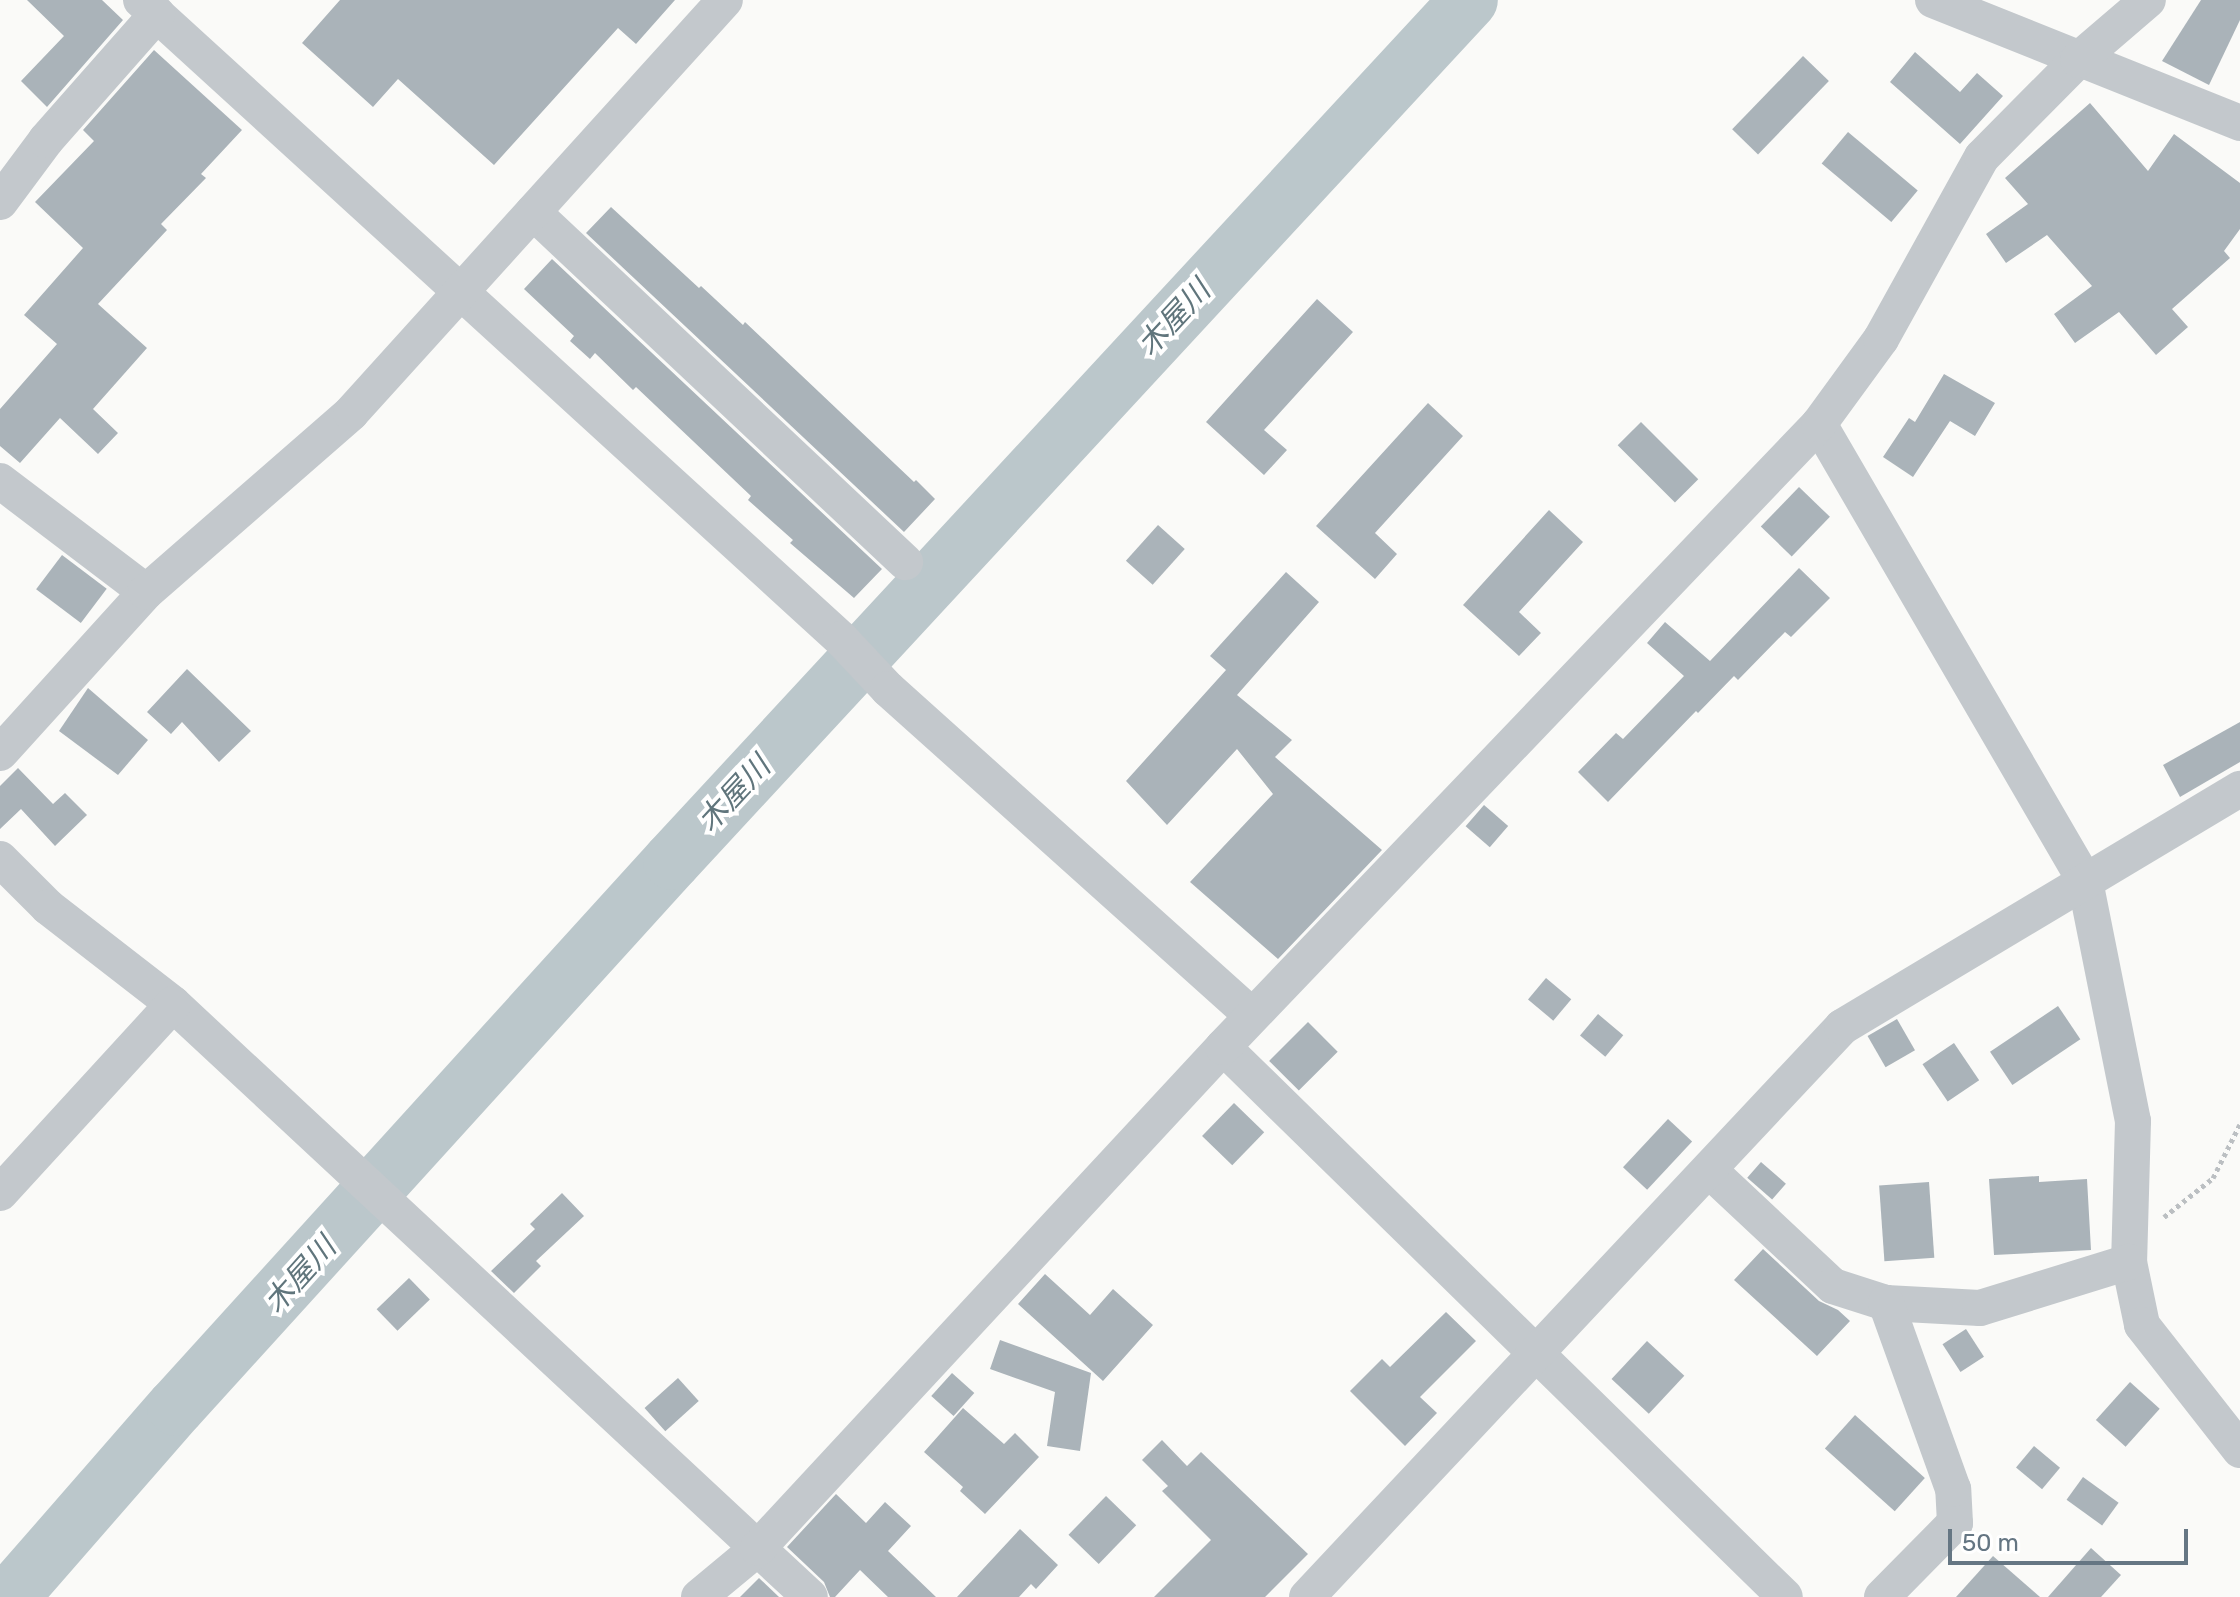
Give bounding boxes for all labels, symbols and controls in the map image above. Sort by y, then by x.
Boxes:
water label: 木屋川 [1130,273,1218,363]
water label: 木屋川 [690,749,778,839]
water label: 木屋川 [257,1230,343,1320]
scale bar [1952,1513,2192,1563]
text: 50 m [1962,1529,2019,1557]

